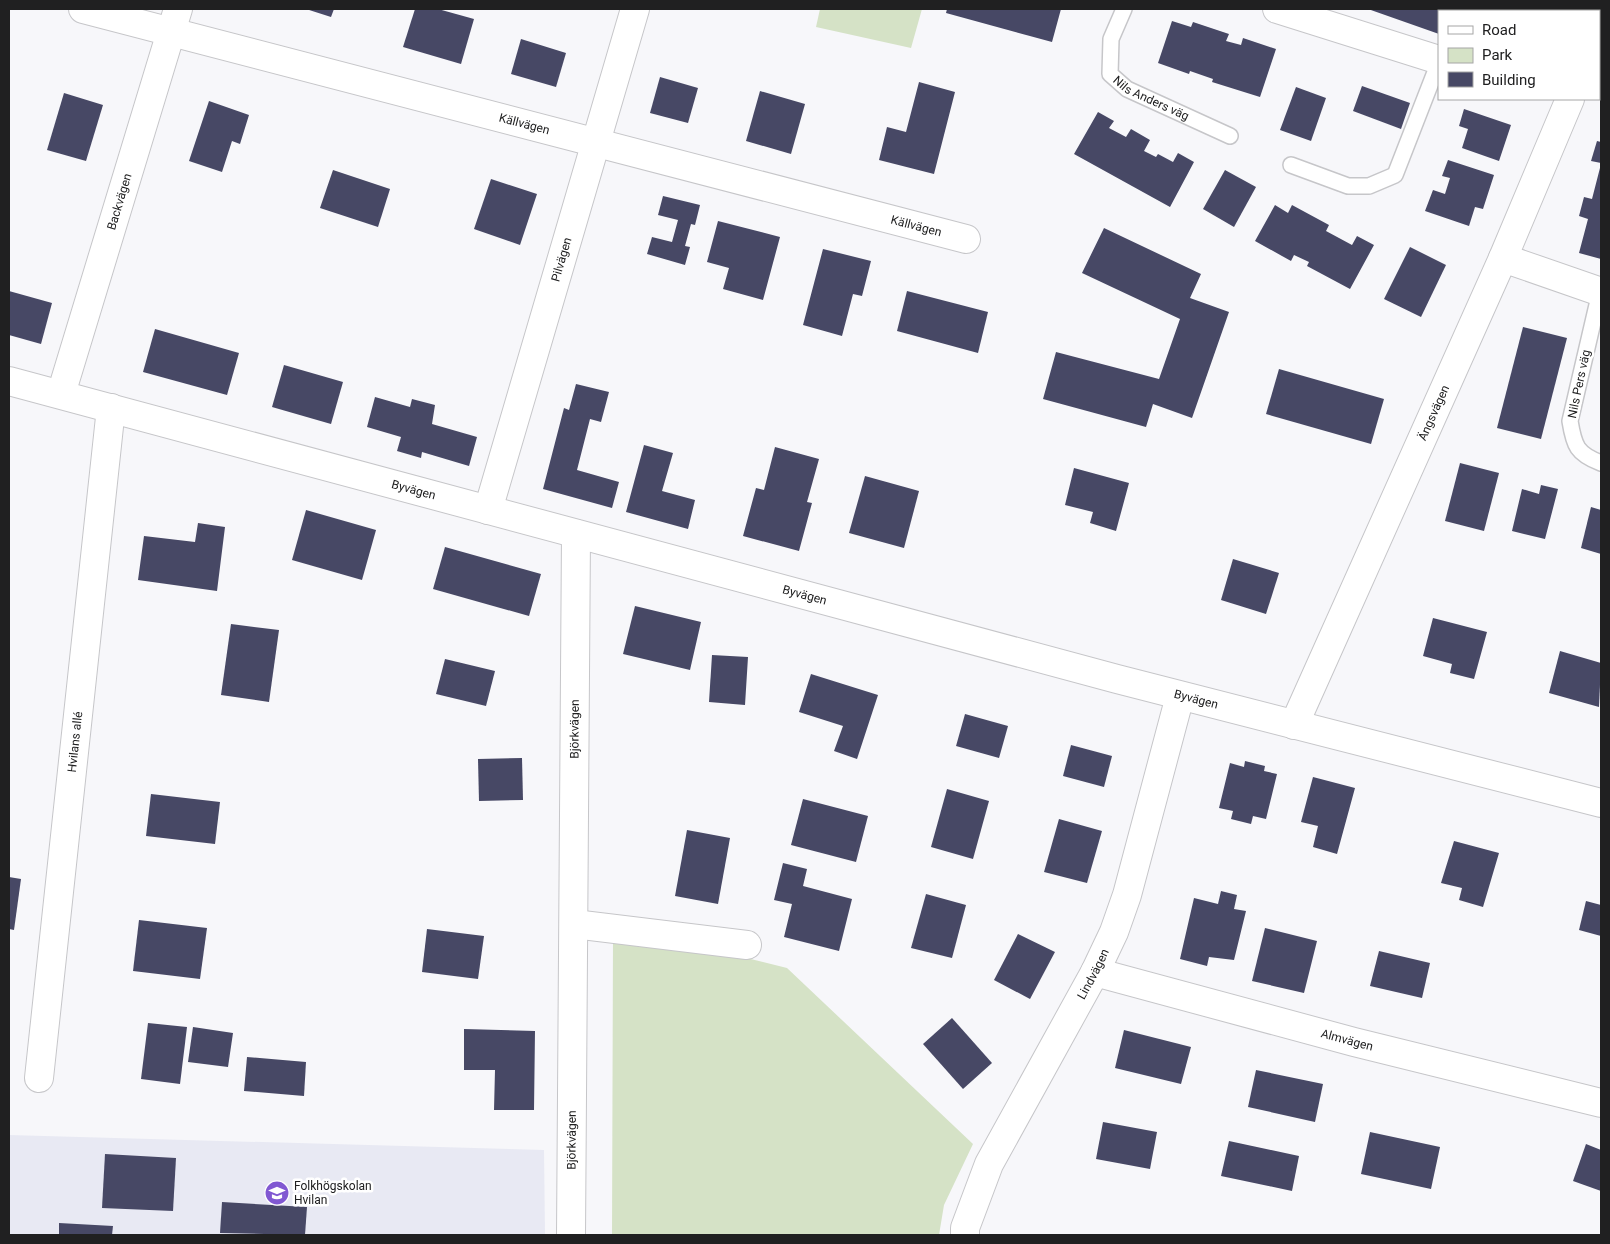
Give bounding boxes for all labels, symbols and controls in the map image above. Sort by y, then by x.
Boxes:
legend [1438,10,1600,100]
text: Road [1482,21,1516,39]
text: Park [1482,46,1513,64]
text: Building [1482,71,1536,89]
street label: Nils Anders väg [1110,73,1191,123]
street label: Källvägen [497,111,551,137]
street label: Backvägen [104,172,135,232]
street label: Källvägen [889,213,943,239]
street label: Pilvägen [548,236,575,283]
street label: Nils Pers väg [1565,348,1593,420]
street label: Ängsvägen [1414,383,1452,443]
street label: Byvägen [390,477,437,502]
street label: Byvägen [781,582,828,608]
street label: Byvägen [1172,687,1220,712]
street label: Björkvägen [567,699,582,759]
street label: Hvilans allé [65,711,85,773]
street label: Lindvägen [1074,947,1112,1002]
street label: Almvägen [1319,1026,1374,1053]
street label: Björkvägen [564,1110,579,1170]
place label: Folkhögskolan Hvilan [294,1179,372,1207]
school or university icon: Folkhögskolan Hvilan [264,1180,290,1206]

